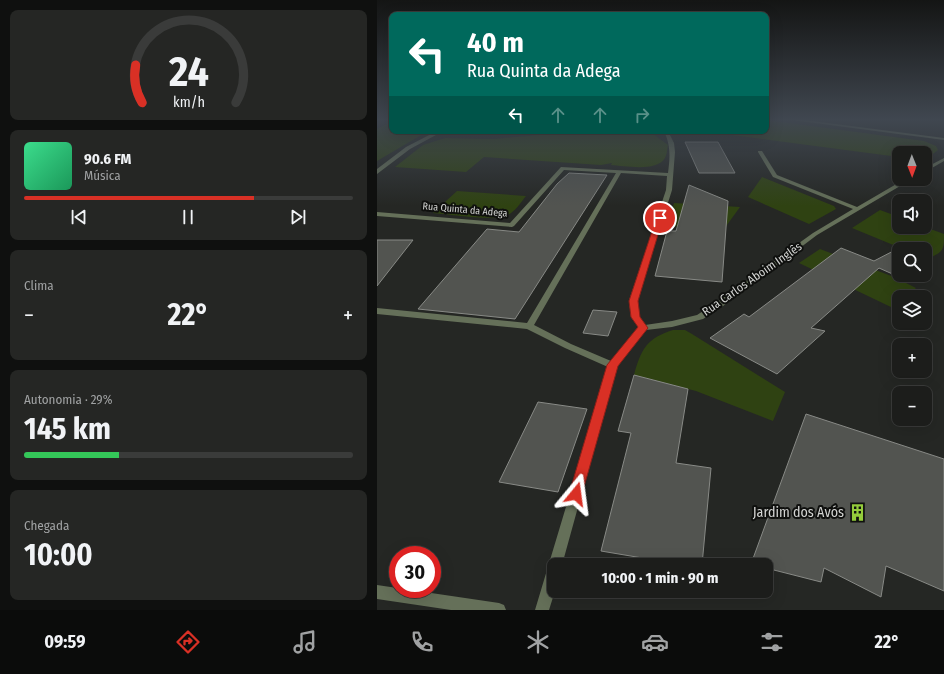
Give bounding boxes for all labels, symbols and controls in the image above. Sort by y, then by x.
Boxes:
text: 40 m [467,26,524,59]
icon: left [401,28,453,80]
text: 24 [168,47,208,97]
text: Rua Quinta da Adega [467,60,620,82]
text: km/h [173,94,204,111]
icon: left [505,104,527,126]
icon: ahead [547,104,569,126]
icon: ahead [589,104,611,126]
icon: right [631,104,653,126]
north arrow [892,146,932,186]
map controls [892,146,932,426]
text: 90.6 FM [84,150,131,168]
text: Música [84,168,121,183]
button: sound [892,194,932,234]
street label: Rua Quinta da Adega [422,200,508,220]
pin [643,201,677,235]
icon: previous [68,206,90,228]
icon: pause [177,206,199,228]
icon: next [287,206,309,228]
icon: arrive [649,207,671,229]
street label: Rua Carlos Aboim Inglês [700,239,804,319]
button: search [892,242,932,282]
text: Clima [24,278,54,293]
button: layers [892,290,932,330]
text: 22° [168,297,209,333]
text: − [24,302,34,329]
text: + [343,302,353,329]
button: + [892,338,932,378]
button: − [892,386,932,426]
text: Autonomia · 29% [24,392,112,407]
text: 145 km [24,411,111,447]
position arrow [555,473,597,515]
building icon: Jardim dos Avós [847,502,867,522]
place label: Jardim dos Avós [753,504,844,521]
text: Chegada [24,518,69,533]
text: 10:00 [24,537,93,573]
speed limit sign: 30 [389,546,441,598]
text: 10:00 · 1 min · 90 m [602,569,718,587]
icon: directions [174,628,202,656]
icon: music [291,628,319,656]
icon: phone [408,628,436,656]
icon: climate [524,628,552,656]
icon: car [641,628,669,656]
icon: filters [758,628,786,656]
text: 09:59 [44,631,86,653]
text: 22° [875,631,900,653]

